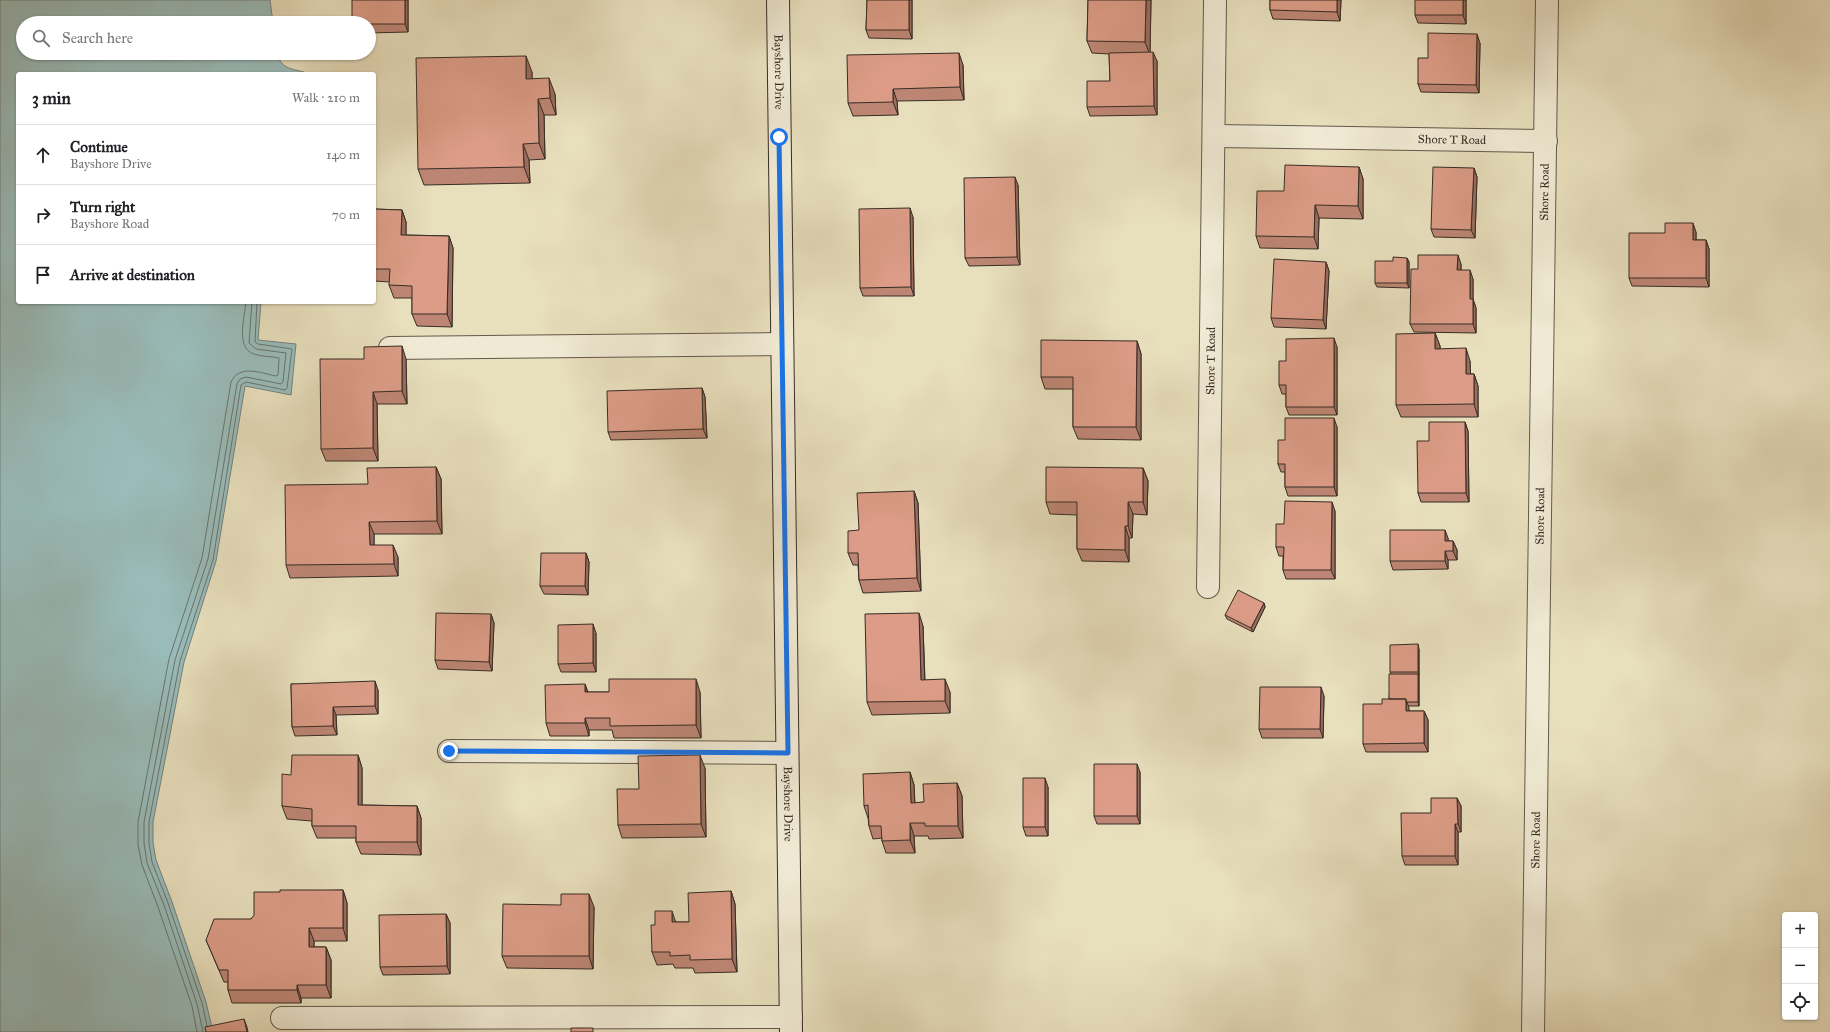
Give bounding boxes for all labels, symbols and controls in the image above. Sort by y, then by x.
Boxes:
search box [16,16,376,60]
icon: search [30,27,52,49]
text: Search here [62,29,133,47]
street label: Bayshore Drive [771,34,786,110]
text: 3 min [32,88,71,109]
text: Walk · 210 m [292,90,360,106]
route start [770,128,788,146]
street label: Shore T Road [1418,132,1486,147]
text: Continue [70,138,128,156]
icon: ahead [32,144,54,166]
text: 140 m [326,147,360,163]
text: Bayshore Drive [70,156,152,172]
street label: Shore Road [1537,163,1552,221]
text: Turn right [70,198,135,216]
icon: right [32,204,54,226]
text: 70 m [332,207,360,223]
text: Bayshore Road [70,216,149,232]
icon: arrive [32,264,54,286]
text: Arrive at destination [70,266,195,284]
street label: Shore T Road [1203,327,1218,395]
street label: Shore Road [1533,487,1547,545]
route end [440,742,458,760]
street label: Bayshore Drive [781,766,796,842]
street label: Shore Road [1528,811,1543,869]
map controls [1782,912,1818,1020]
button: + [1782,912,1818,948]
button: − [1782,948,1818,984]
button: locate [1782,984,1818,1020]

